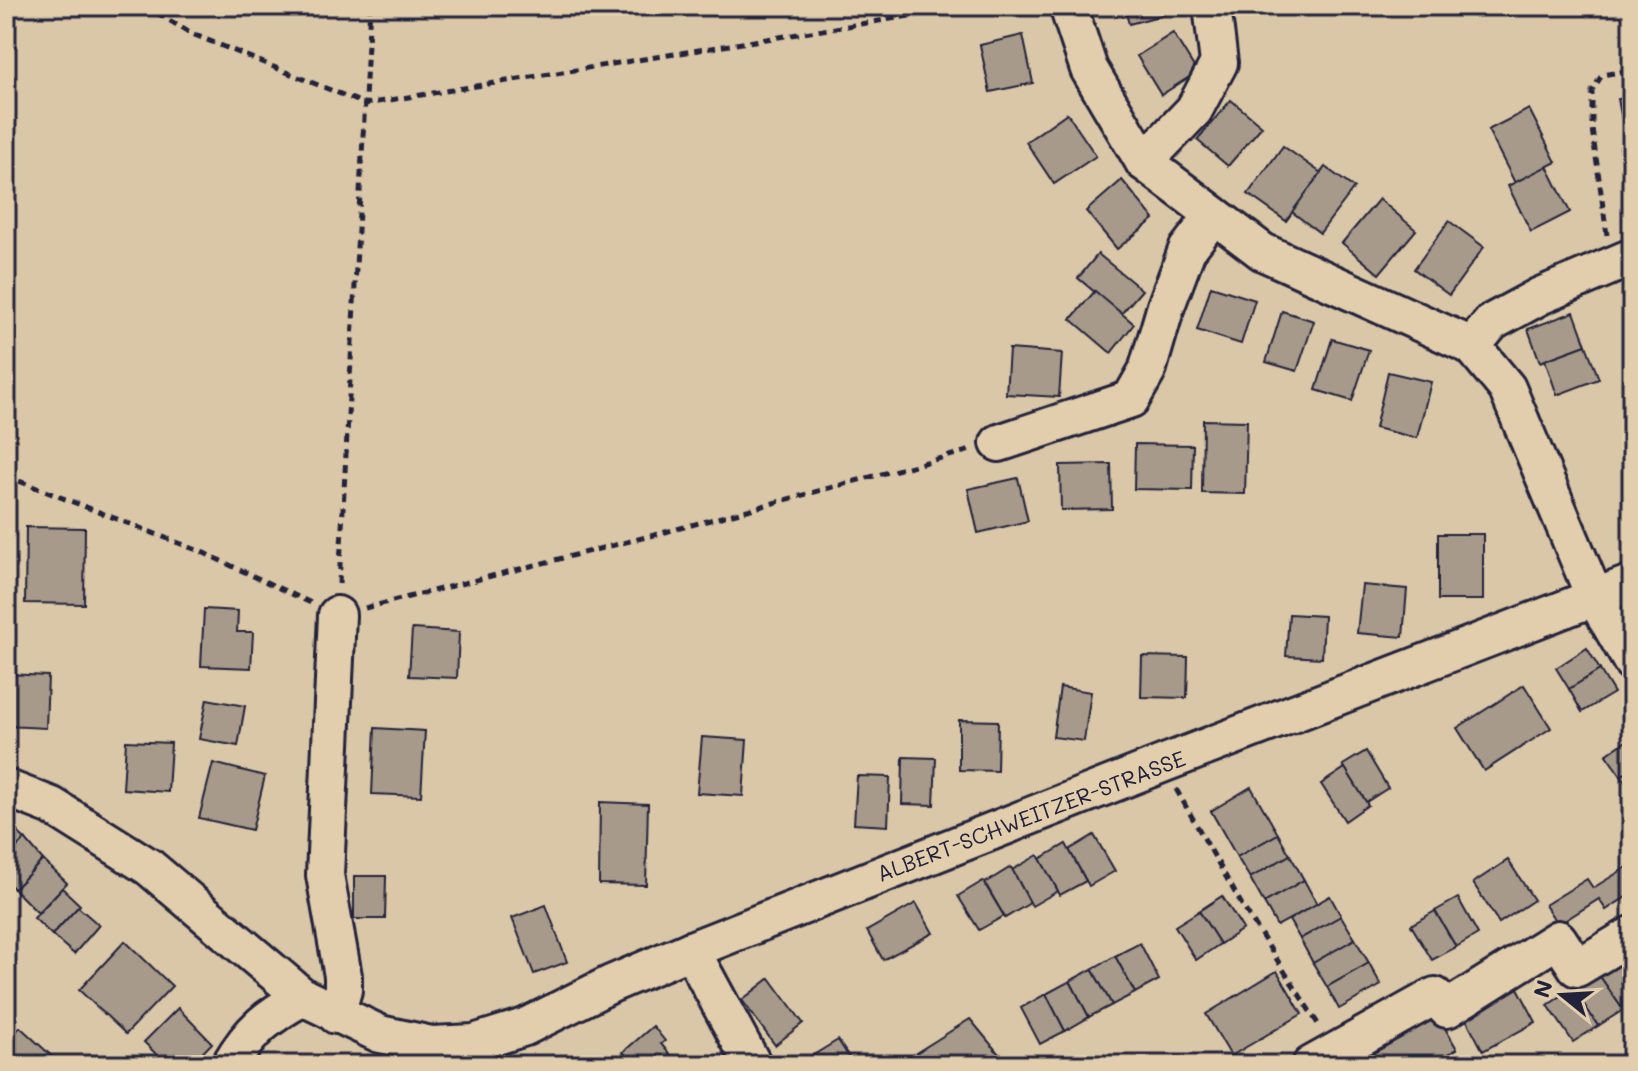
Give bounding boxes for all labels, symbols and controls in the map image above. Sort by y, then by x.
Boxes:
street label: ALBERT-SCHWEITZER-STRASSE [872,743,1189,888]
north arrow [1522,955,1602,1035]
text: N [1526,976,1559,1001]

